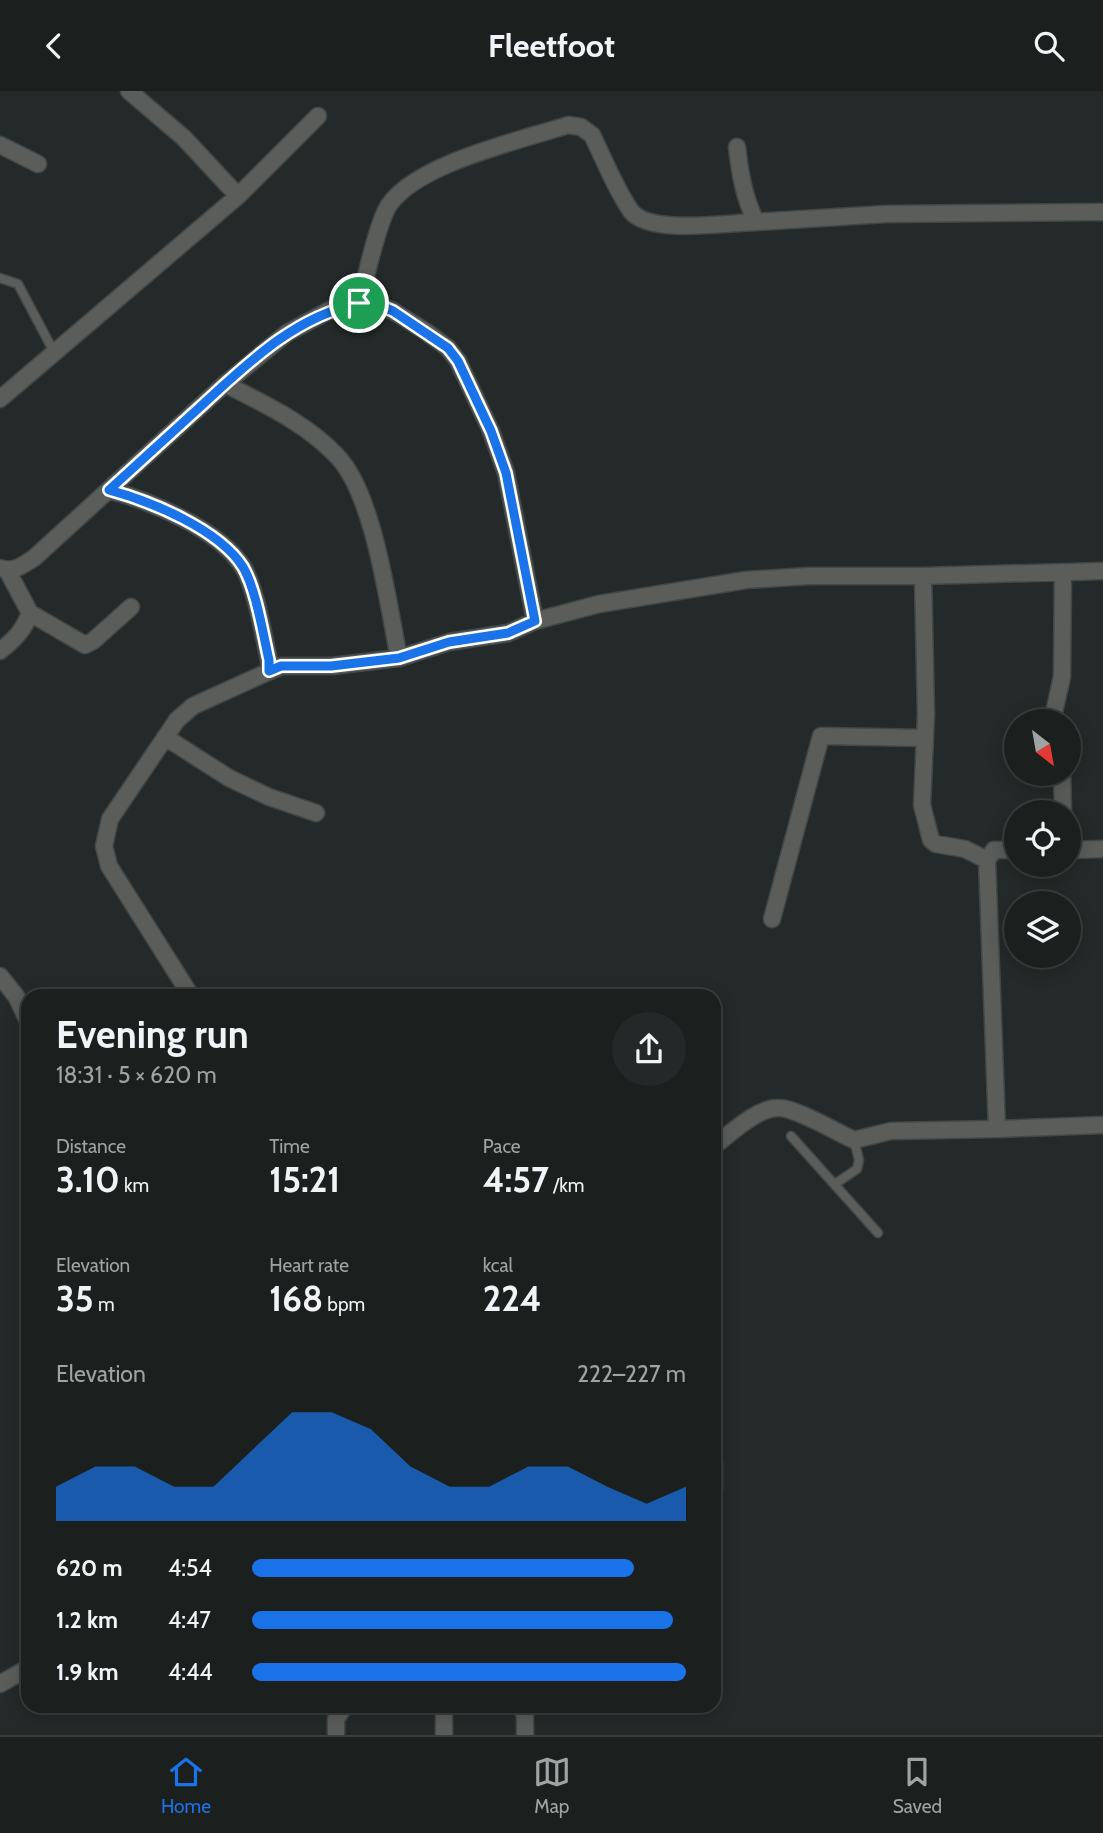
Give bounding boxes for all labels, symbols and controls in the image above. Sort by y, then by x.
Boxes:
text: Fleetfoot [488,26,615,65]
icon: back [35,27,73,65]
icon: search [1030,27,1068,65]
pin [329,273,389,333]
icon: arrive [340,284,378,322]
north arrow [1004,709,1082,786]
map controls [1004,709,1081,968]
button: locate [1004,800,1081,877]
button: layers [1004,891,1081,968]
text: Evening run [56,1011,249,1058]
button: share [612,1012,686,1086]
text: 18:31 · 5 × 620 m [56,1061,217,1089]
text: Distance [56,1135,126,1158]
text: Time [269,1135,310,1158]
text: Pace [483,1135,521,1158]
text: 3.10 [56,1158,120,1201]
text: 15:21 [269,1158,340,1201]
text: 4:57 [483,1158,549,1201]
text: km [120,1174,149,1197]
text: /km [549,1174,584,1197]
text: Elevation [56,1254,130,1277]
text: Heart rate [269,1254,349,1277]
text: kcal [483,1254,513,1277]
text: 35 [56,1277,94,1320]
text: 168 [269,1277,323,1320]
text: 224 [483,1277,541,1320]
text: m [94,1293,115,1316]
text: bpm [323,1293,365,1316]
text: Elevation [56,1360,146,1388]
text: 222–227 m [577,1360,686,1388]
text: 620 m [56,1554,123,1582]
text: 4:54 [168,1554,212,1582]
text: 1.2 km [56,1606,118,1634]
text: 4:47 [168,1606,211,1634]
text: 1.9 km [56,1658,119,1686]
text: 4:44 [168,1658,213,1686]
tab: Home [161,1753,211,1818]
tab: Map [533,1753,571,1818]
tab: Saved [893,1753,942,1818]

